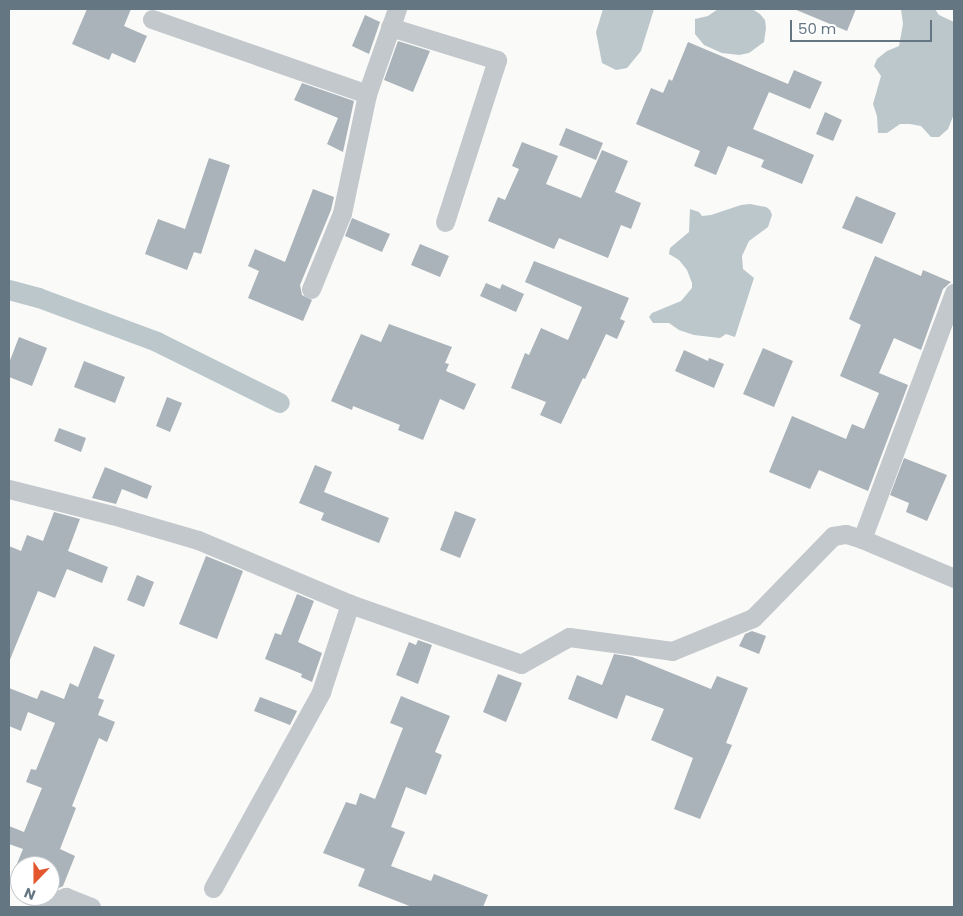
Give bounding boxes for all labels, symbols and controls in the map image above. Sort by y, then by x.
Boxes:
scale bar [793,10,936,42]
text: 50 m [798,18,836,39]
north arrow [10,856,60,906]
text: N [21,883,38,905]

